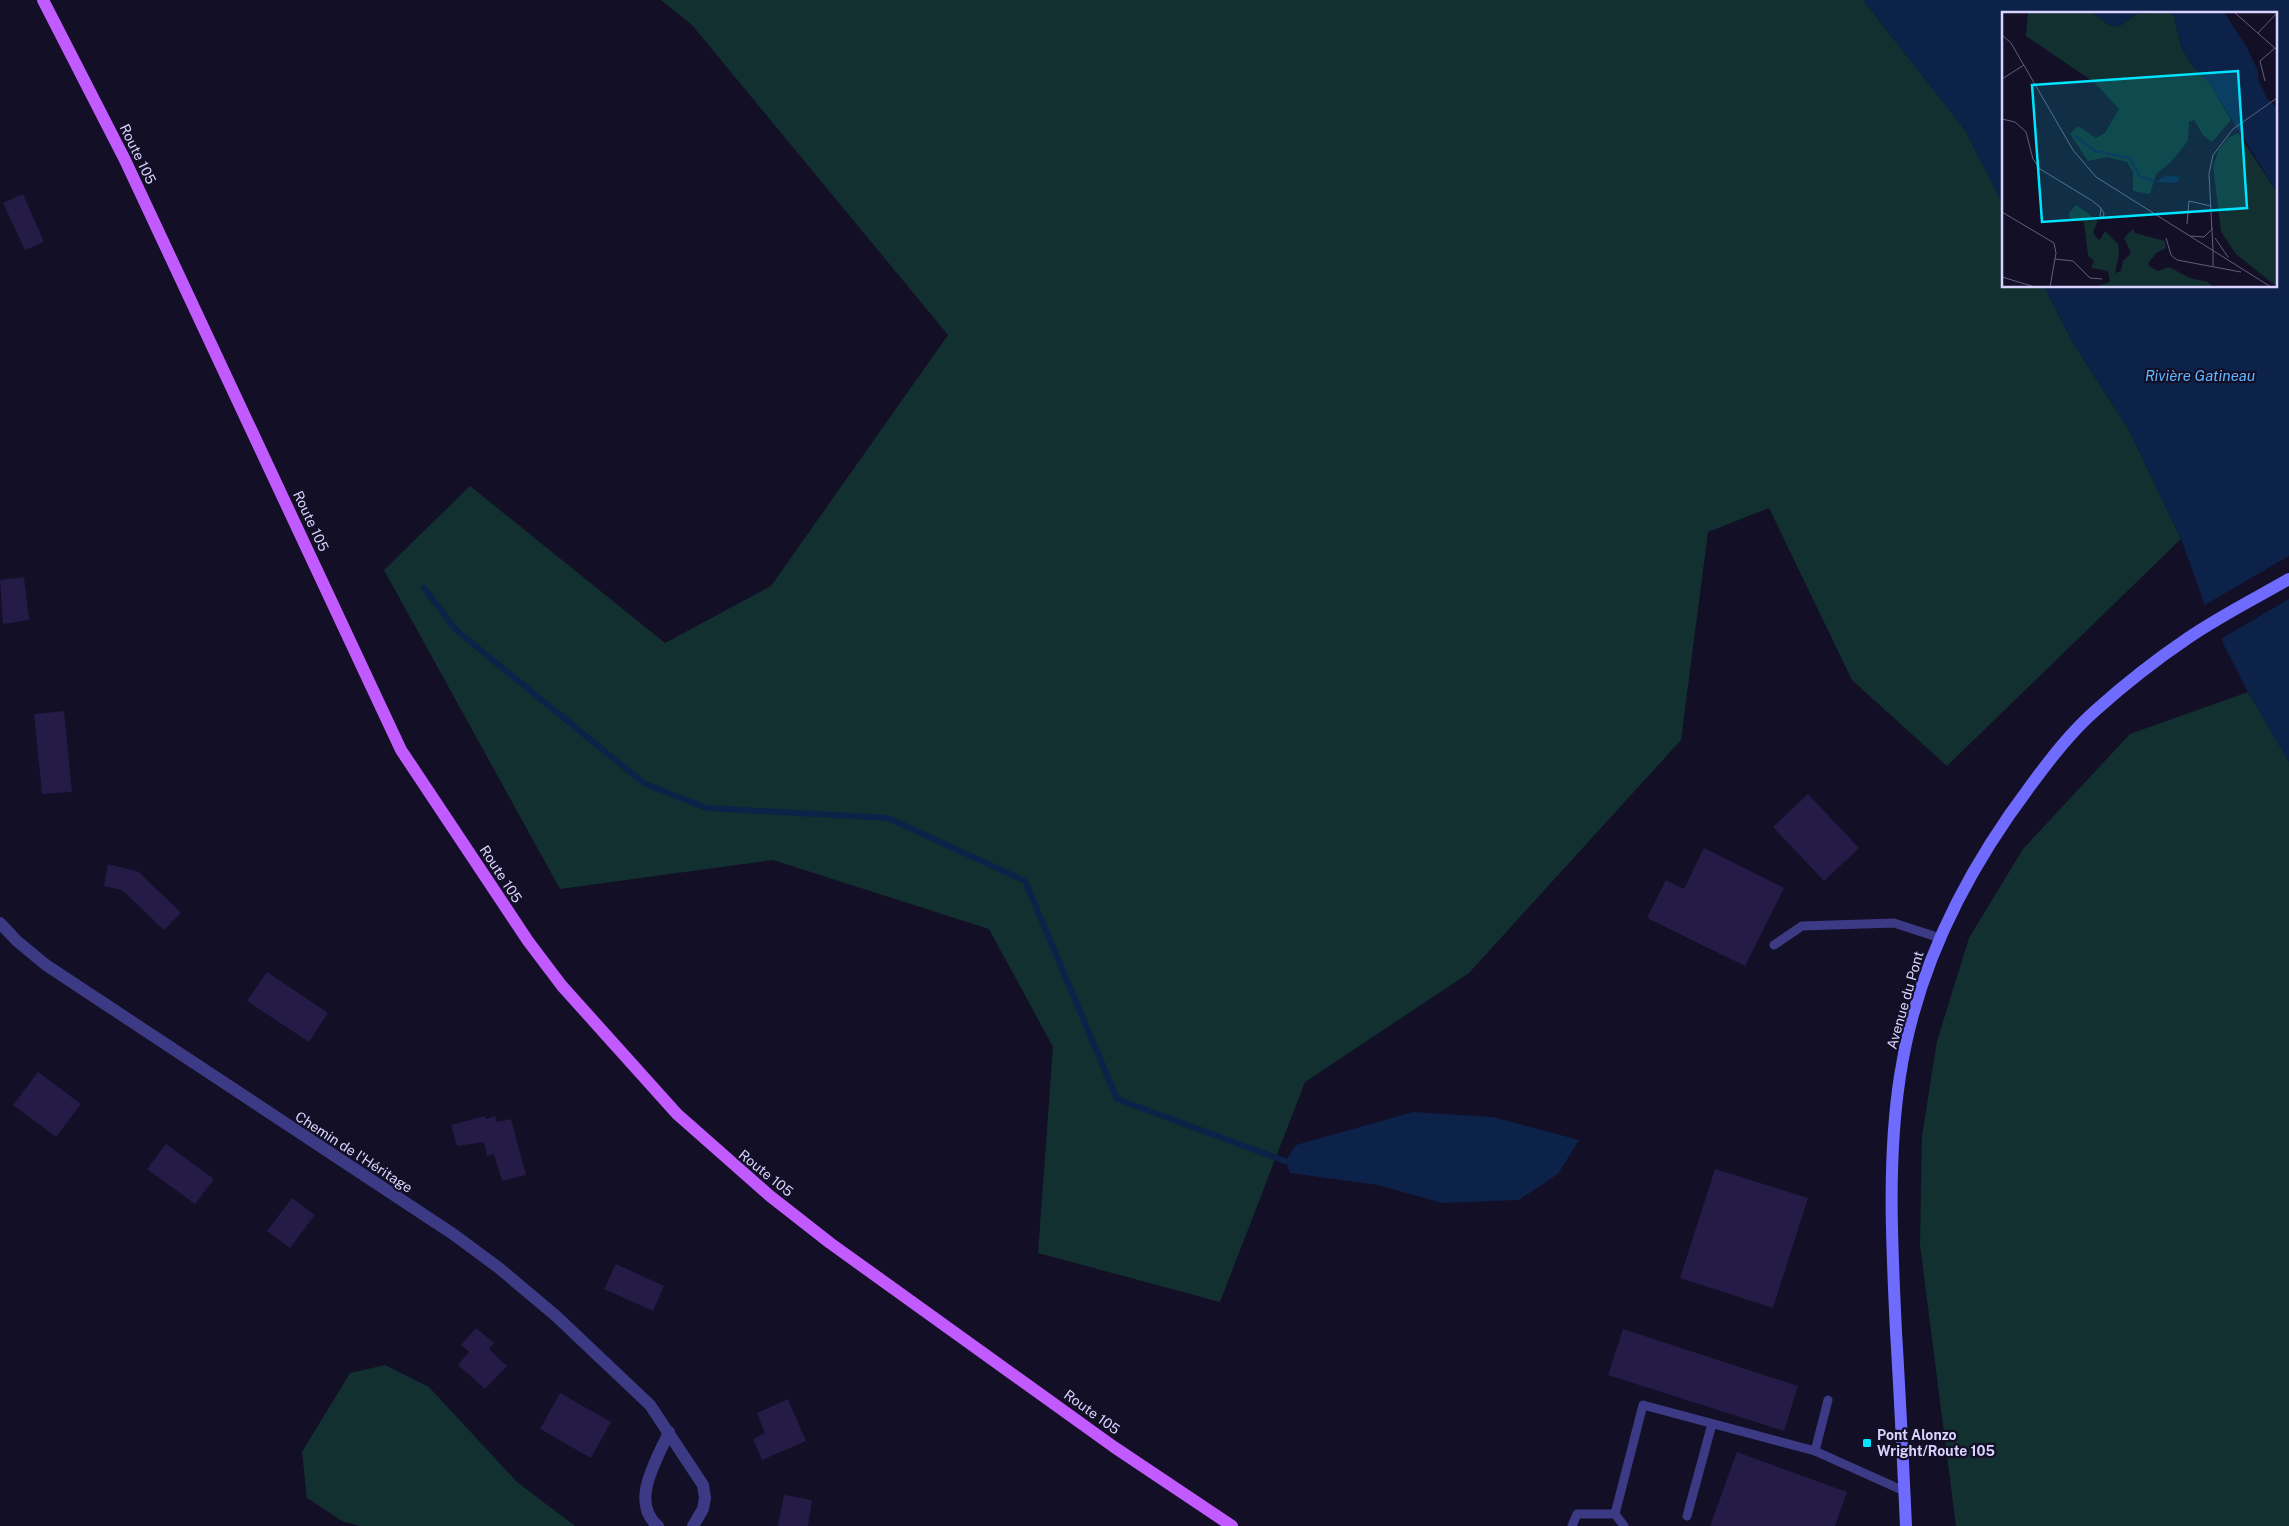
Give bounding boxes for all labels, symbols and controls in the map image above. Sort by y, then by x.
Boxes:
inset map [2002,12,2276,288]
street label: Route 105 [117,121,159,187]
water label: Rivière Gatineau [2145,367,2255,384]
street label: Route 105 [290,488,332,554]
street label: Route 105 [477,842,525,906]
street label: Avenue du Pont [1883,949,1927,1051]
street label: Chemin de l'Héritage [292,1108,416,1196]
street label: Route 105 [736,1146,796,1200]
street label: Route 105 [1061,1386,1123,1438]
place label: Pont Alonzo Wright/Route 105 [1877,1427,1995,1459]
marker: Pont Alonzo Wright/Route 105 [1861,1437,1873,1449]

